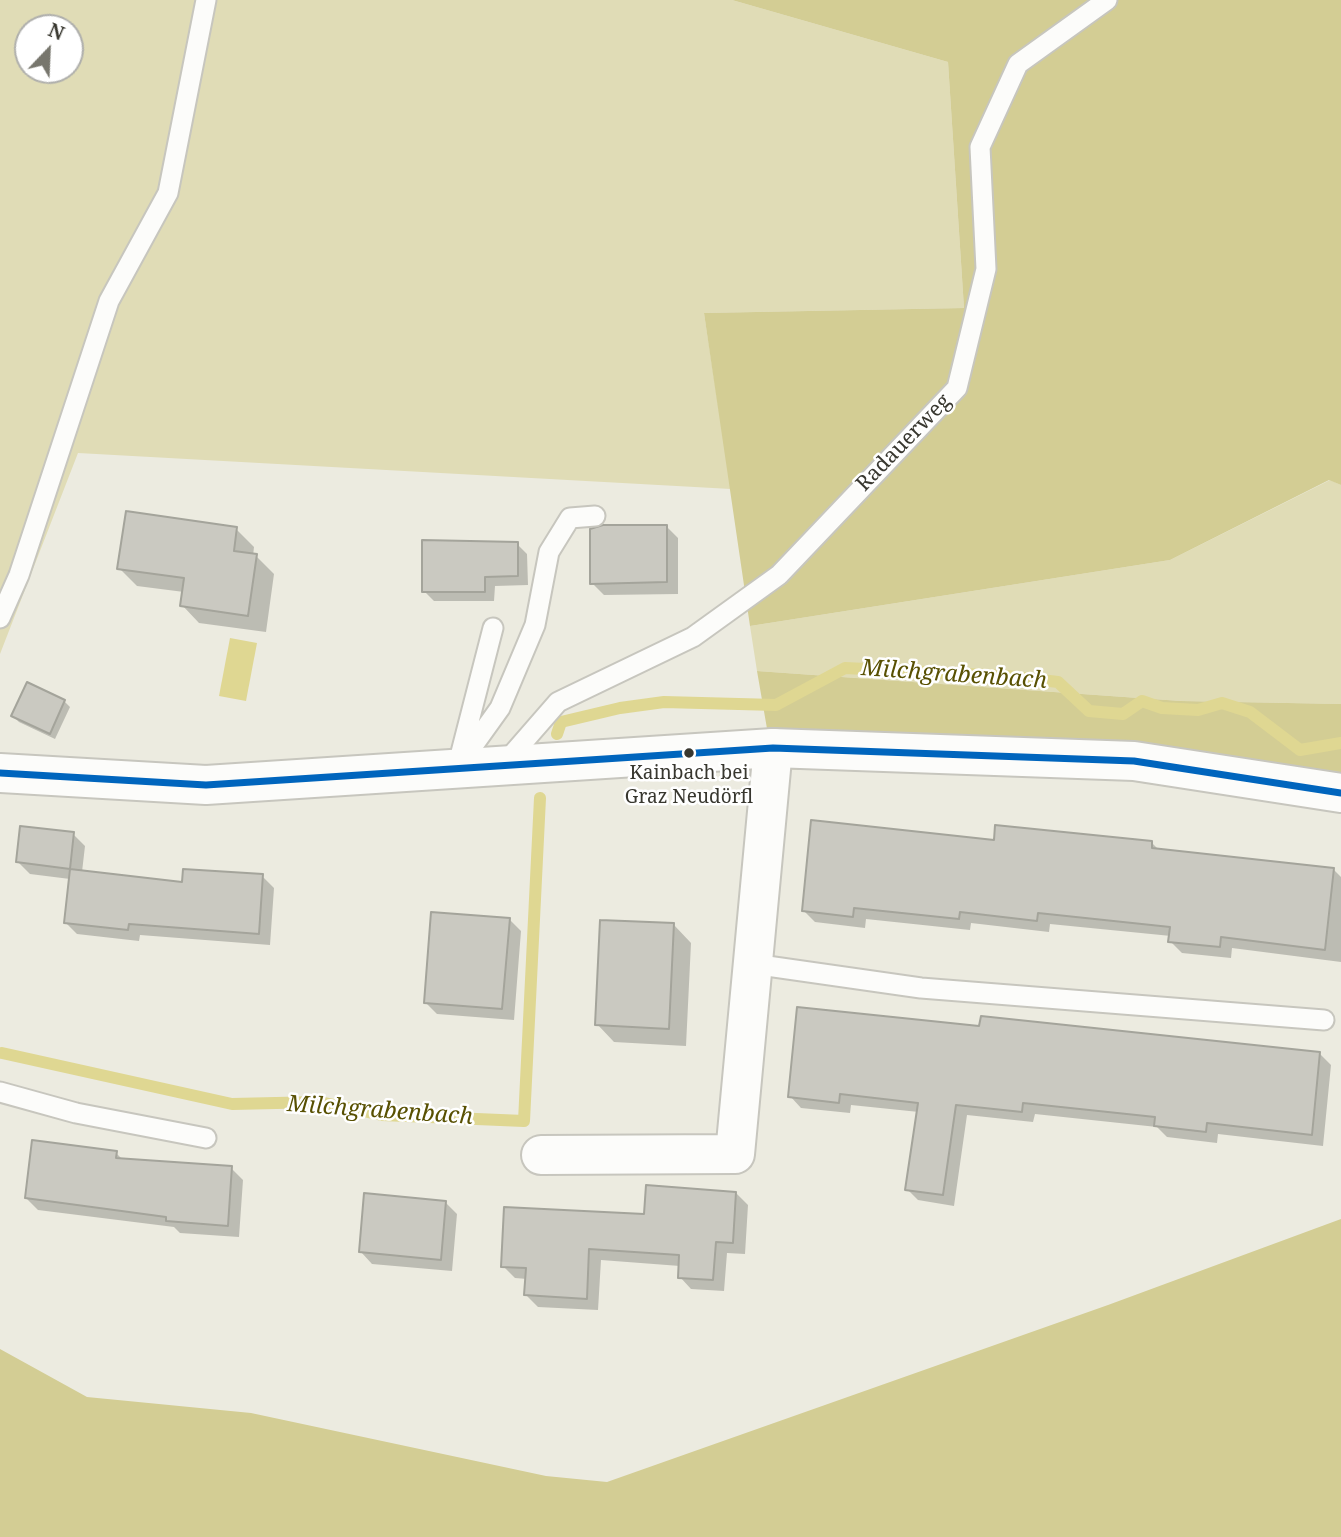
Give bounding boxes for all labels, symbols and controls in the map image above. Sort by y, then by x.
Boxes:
north arrow [14,14,84,84]
text: N [44,17,68,46]
street label: Radauerweg [851,389,957,497]
water label: Milchgrabenbach [860,655,1048,695]
marker: Kainbach bei Graz Neudörfl [682,746,696,760]
place label: Kainbach bei Graz Neudörfl [625,763,753,807]
water label: Milchgrabenbach [286,1091,474,1131]

